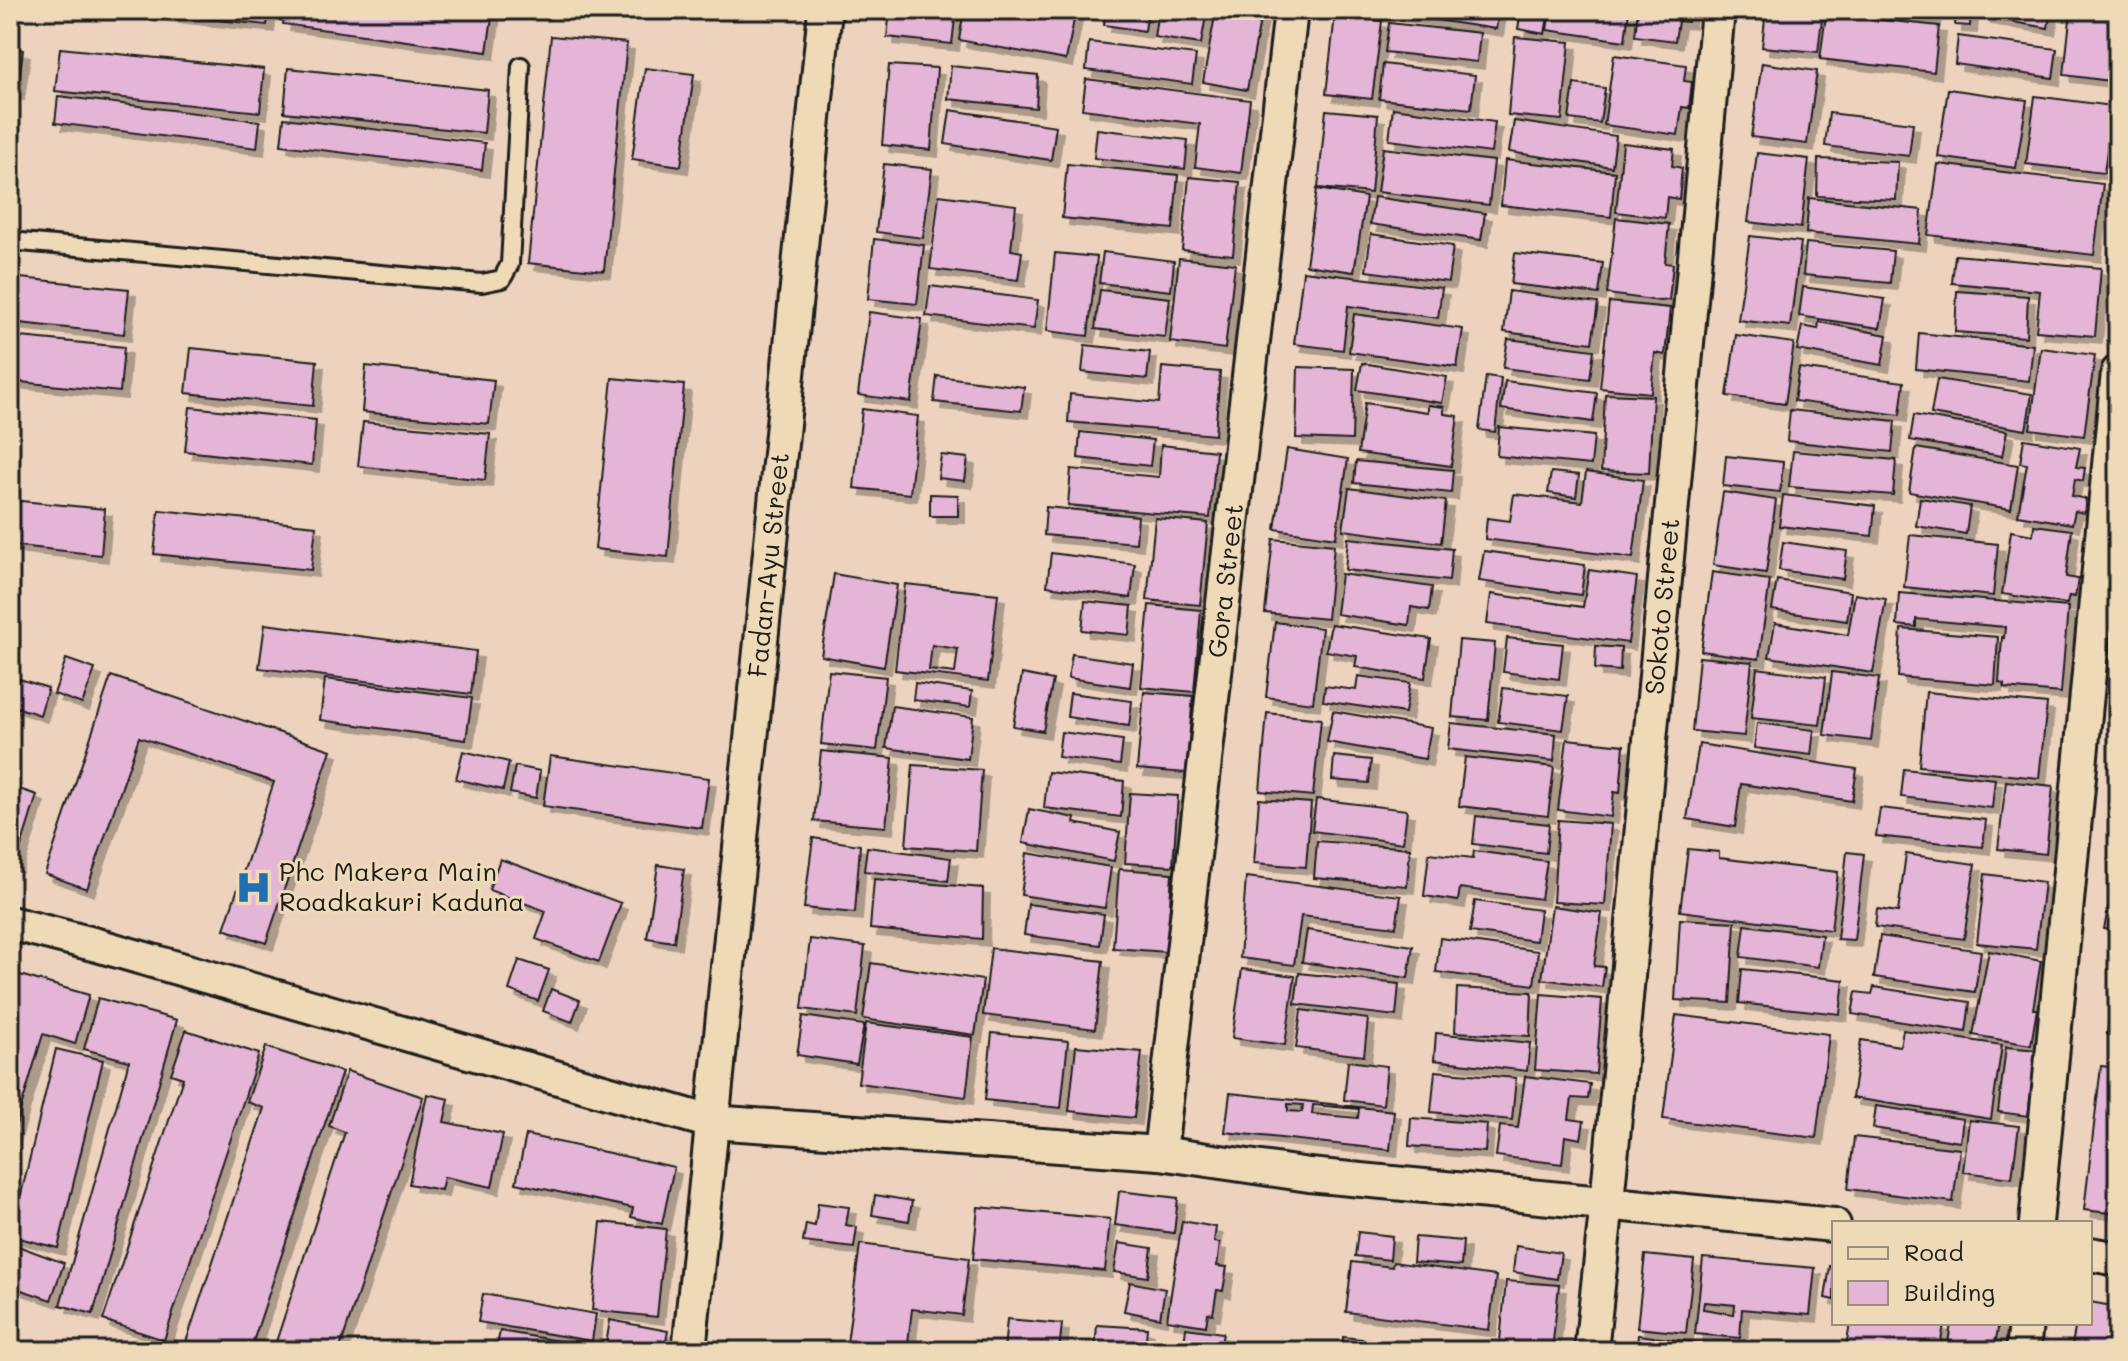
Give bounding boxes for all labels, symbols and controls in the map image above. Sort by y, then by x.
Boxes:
street label: Fadan-Ayu Street [739,451,796,679]
street label: Gora Street [1199,502,1250,660]
street label: Sokoto Street [1636,516,1687,696]
place label: Phc Makera Main Roadkakuri Kaduna [279,854,524,918]
hospital icon: Phc Makera Main Roadkakuri Kaduna [234,868,272,906]
legend [1832,1221,2092,1325]
text: Road [1904,1236,1964,1267]
text: Building [1904,1276,1995,1307]

